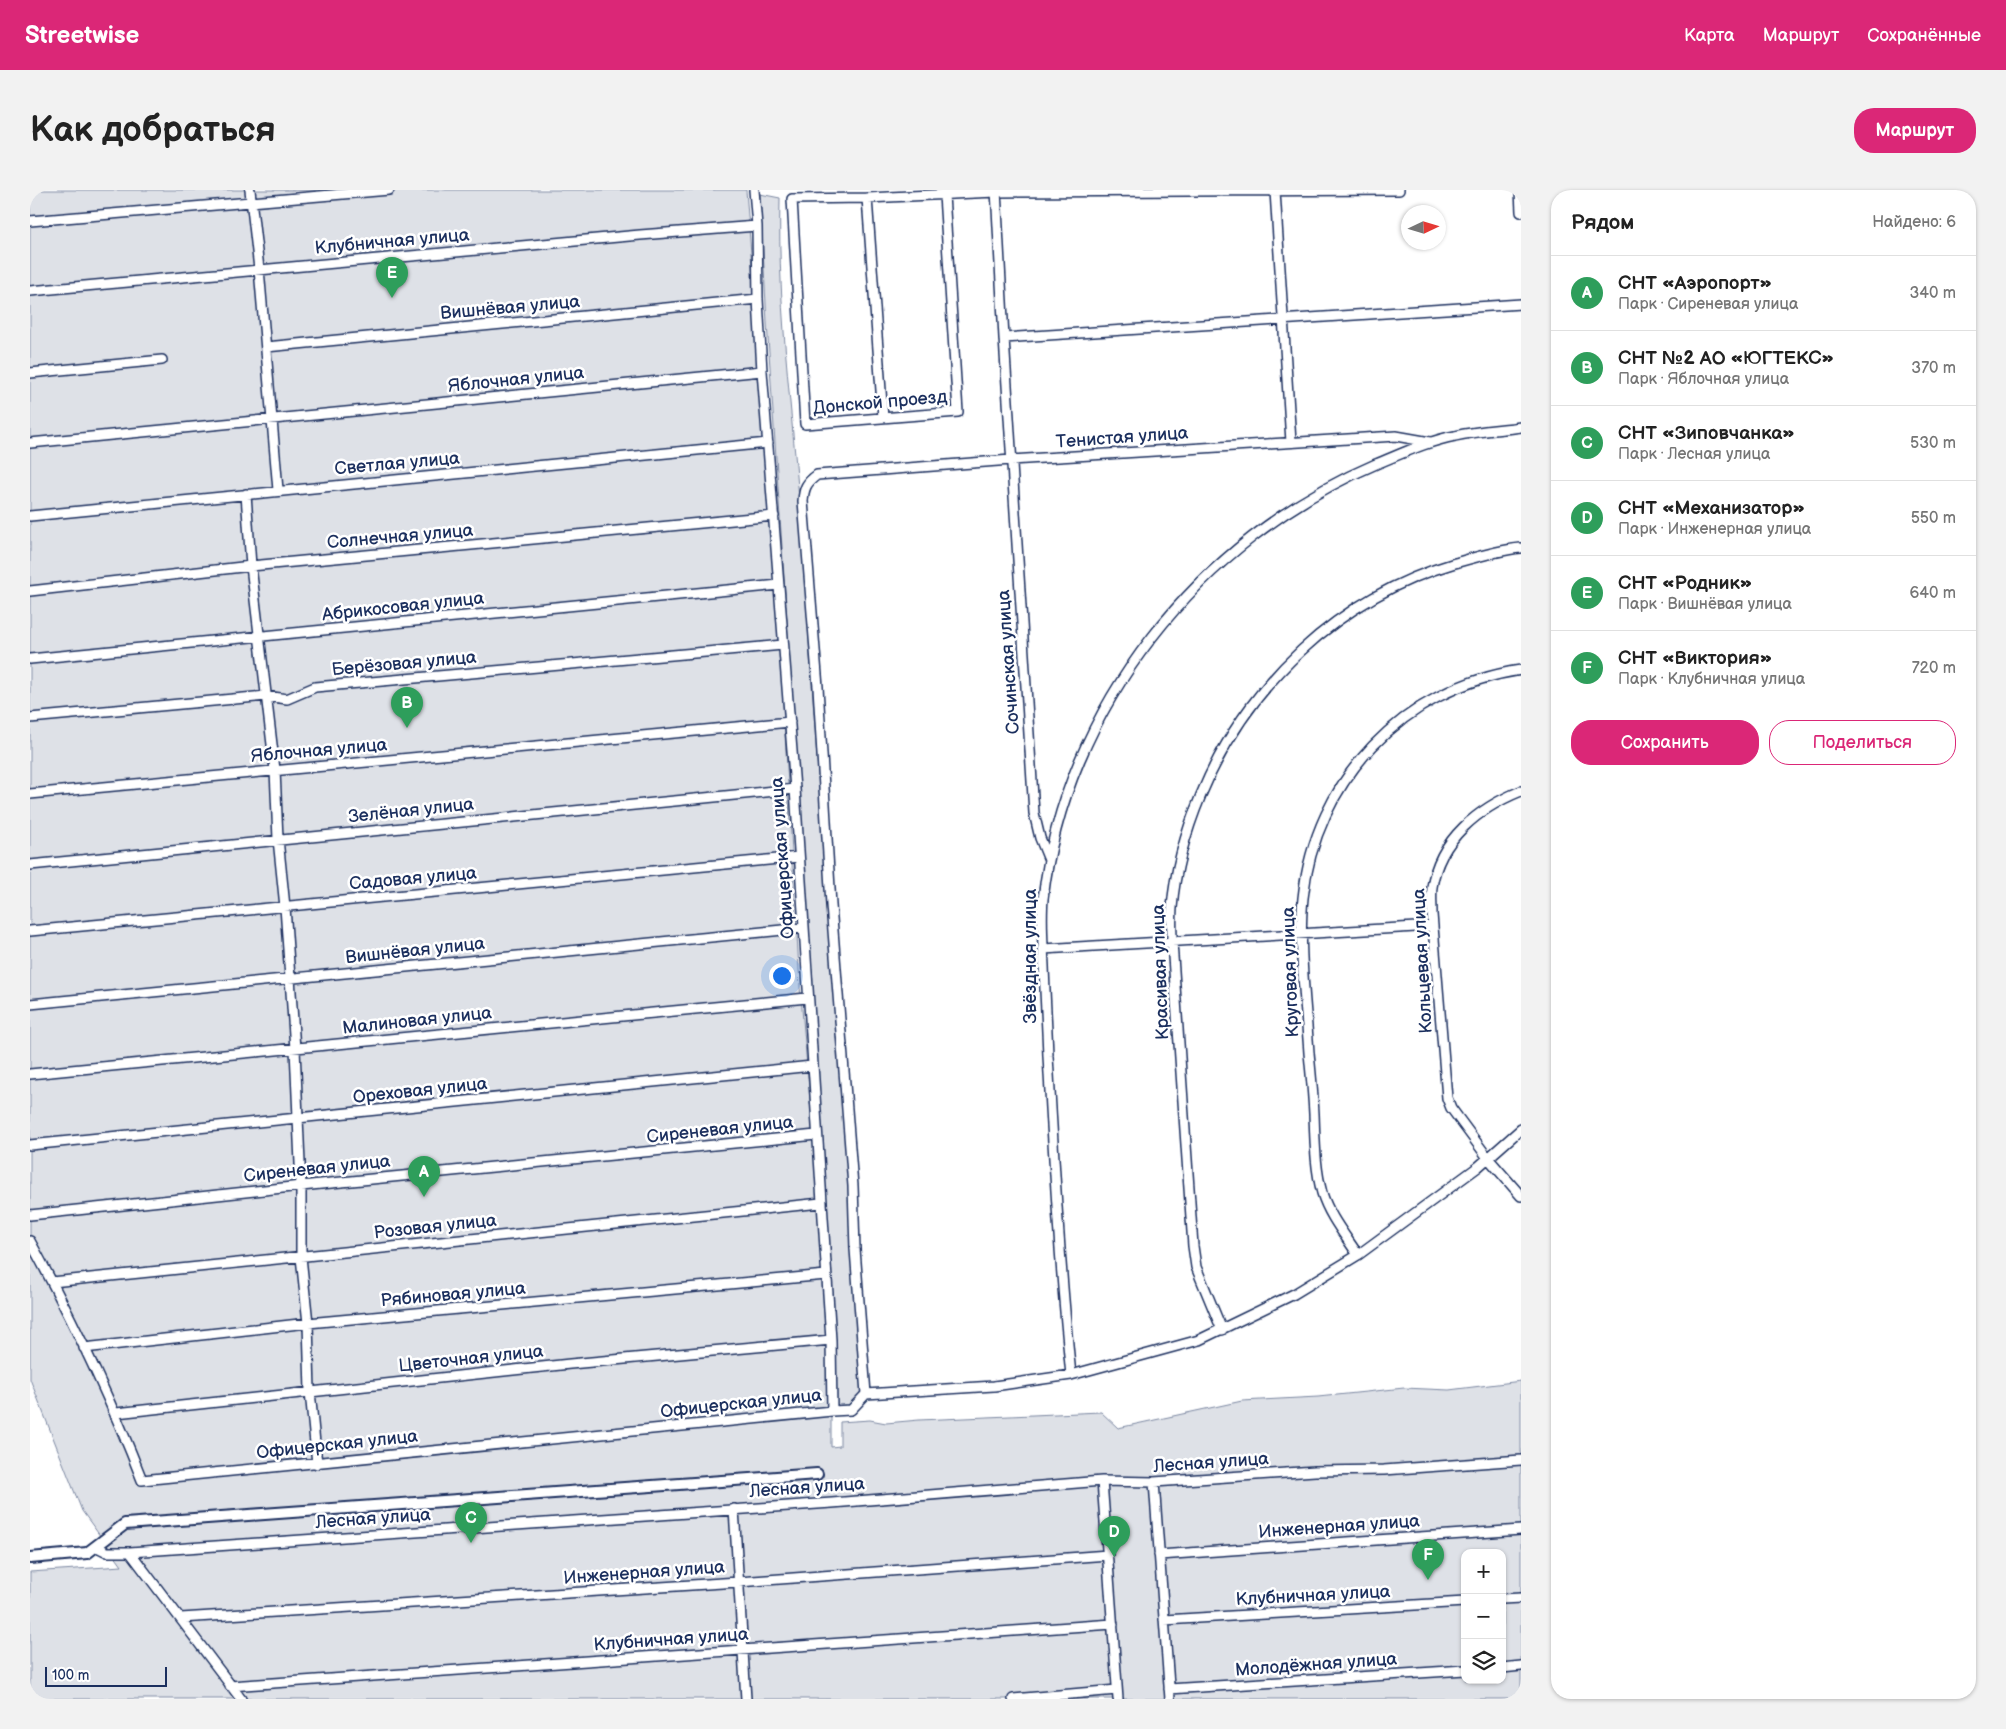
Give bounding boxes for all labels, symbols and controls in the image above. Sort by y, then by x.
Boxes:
text: Streetwise [25,21,139,50]
text: Карта [1684,25,1735,46]
text: Маршрут [1763,25,1839,46]
text: Сохранённые [1867,25,1981,46]
button: Маршрут [1854,108,1976,153]
text: Как добраться [30,109,276,152]
north arrow [1401,205,1446,250]
text: Рядом [1571,210,1634,235]
text: Найдено: 6 [1872,213,1956,232]
street label: Клубничная улица [314,224,471,259]
pin: E [376,257,408,298]
text: СНТ «Аэропорт» [1618,272,1772,295]
text: A [1582,284,1592,303]
text: 340 m [1909,284,1956,303]
street label: Вишнёвая улица [439,291,581,324]
text: Парк · Сиреневая улица [1618,295,1798,314]
text: СНТ №2 АО «ЮГТЕКС» [1618,347,1834,370]
text: B [1581,359,1593,378]
text: 370 m [1911,359,1956,378]
street label: Яблочная улица [447,362,586,397]
text: Парк · Яблочная улица [1618,370,1789,389]
street label: Донской проезд [812,386,948,419]
street label: Тенистая улица [1055,422,1189,453]
text: СНТ «Зиповчанка» [1618,422,1795,445]
text: C [1581,434,1593,453]
text: 530 m [1910,434,1956,453]
text: Парк · Лесная улица [1618,445,1770,464]
street label: Светлая улица [334,448,461,479]
text: СНТ «Механизатор» [1618,497,1805,520]
text: D [1581,509,1593,528]
text: 550 m [1911,509,1956,528]
street label: Солнечная улица [326,520,474,553]
text: Парк · Инженерная улица [1618,520,1811,539]
text: СНТ «Родник» [1618,572,1752,595]
text: E [1582,584,1592,603]
text: 640 m [1910,584,1956,603]
street label: Абрикосовая улица [320,588,485,626]
street label: Сочинская улица [993,589,1024,735]
text: Парк · Вишнёвая улица [1618,595,1792,614]
street label: Берёзовая улица [331,647,478,680]
text: СНТ «Виктория» [1618,647,1772,670]
text: F [1582,659,1592,678]
text: 720 m [1912,659,1956,678]
text: Парк · Клубничная улица [1618,670,1805,689]
pin: B [391,687,423,728]
button: Сохранить [1571,720,1759,765]
button: Поделиться [1769,720,1956,765]
street label: Яблочная улица [250,734,389,767]
street label: Офицерская улица [766,776,799,940]
street label: Зелёная улица [347,793,475,828]
street label: Садовая улица [348,862,478,895]
street label: Звёздная улица [1020,888,1041,1023]
street label: Кольцевая улица [1408,888,1437,1034]
street label: Красивая улица [1148,903,1173,1040]
street label: Круговая улица [1278,906,1303,1038]
street label: Вишнёвая улица [344,933,486,968]
your location [769,963,795,989]
street label: Малиновая улица [341,1002,493,1039]
street label: Ореховая улица [352,1073,489,1108]
street label: Сиреневая улица [646,1111,795,1148]
street label: Сиреневая улица [243,1150,392,1187]
pin: A [408,1156,440,1197]
street label: Розовая улица [373,1210,498,1243]
street label: Рябиновая улица [380,1278,527,1311]
street label: Цветочная улица [398,1340,545,1377]
street label: Офицерская улица [659,1385,823,1422]
street label: Офицерская улица [255,1426,419,1463]
street label: Лесная улица [1152,1448,1270,1477]
street label: Лесная улица [748,1473,866,1502]
pin: C [455,1502,487,1543]
street label: Лесная улица [314,1504,432,1533]
street label: Инженерная улица [1258,1510,1421,1543]
pin: D [1098,1516,1130,1557]
pin: F [1412,1539,1444,1580]
map controls [1461,1549,1506,1684]
button: + [1461,1549,1506,1594]
street label: Инженерная улица [563,1556,726,1589]
street label: Клубничная улица [1235,1581,1391,1610]
button: − [1461,1594,1506,1639]
street label: Клубничная улица [593,1624,749,1655]
button: layers [1461,1639,1506,1684]
street label: Молодёжная улица [1234,1648,1398,1681]
scale bar [45,1664,168,1687]
text: 100 m [52,1667,89,1684]

